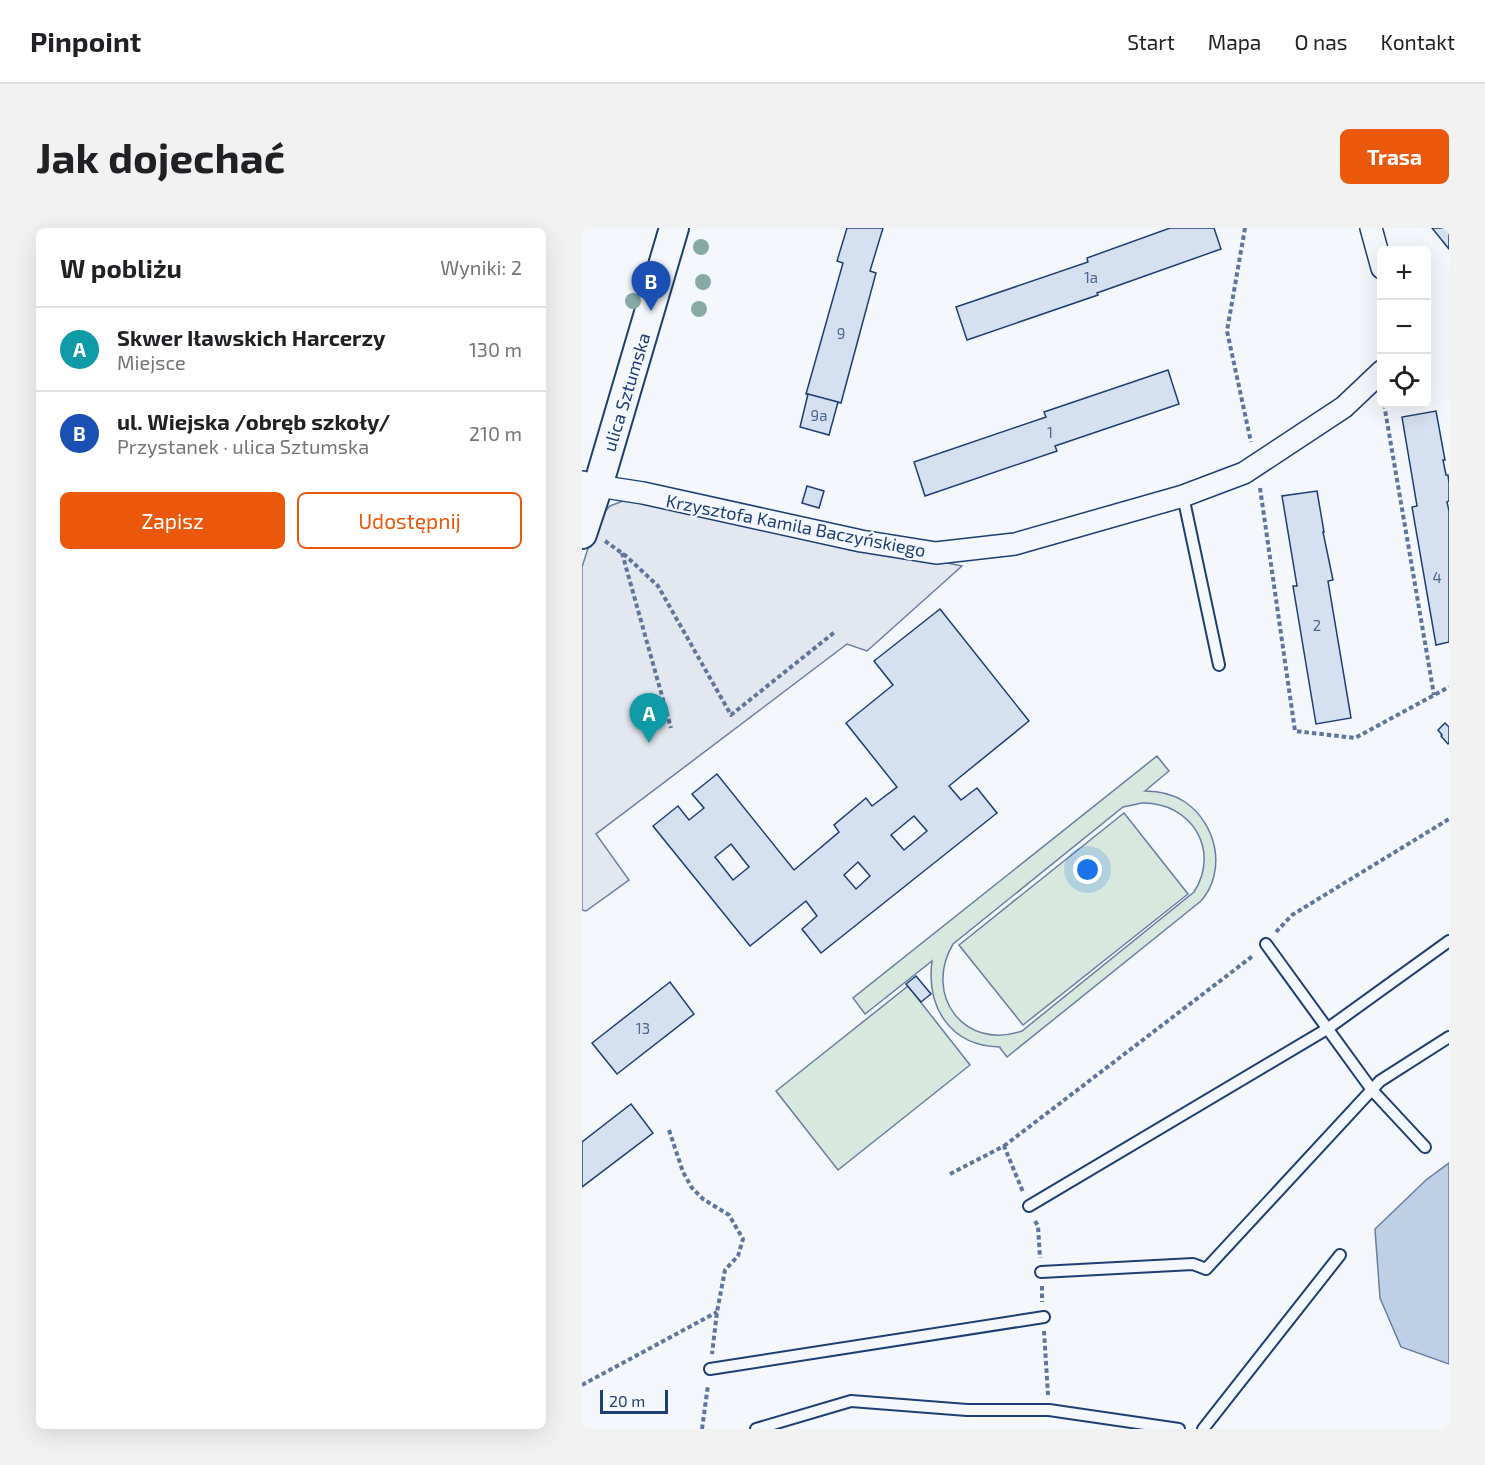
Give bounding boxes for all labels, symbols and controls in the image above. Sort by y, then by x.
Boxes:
text: Pinpoint [30,24,141,58]
text: Start [1127,29,1175,54]
text: Mapa [1208,29,1261,54]
text: O nas [1294,29,1348,54]
text: Kontakt [1381,29,1455,54]
button: Trasa [1340,129,1449,184]
text: Jak dojechać [36,131,285,181]
map controls [1377,246,1431,408]
button: + [1377,246,1431,300]
text: W pobliżu [60,252,182,283]
text: Wyniki: 2 [440,255,522,279]
pin: B [632,262,670,311]
house number: 1a [1084,268,1098,286]
button: − [1377,300,1431,354]
text: Skwer Iławskich Harcerzy [117,324,386,350]
house number: 9 [837,324,845,342]
street label: ulica Sztumska [597,330,655,454]
text: A [73,337,86,361]
text: 130 m [469,337,522,361]
text: Miejsce [117,350,186,374]
button: locate [1377,354,1431,408]
house number: 9a [811,406,827,424]
text: ul. Wiejska /obręb szkoły/ [117,408,390,434]
text: B [73,421,86,445]
text: 210 m [469,421,522,445]
house number: 1 [1047,423,1053,441]
text: Przystanek · ulica Sztumska [117,434,369,458]
street label: Krzysztofa Kamila Baczyńskiego [664,489,928,561]
button: Zapisz [60,492,285,549]
button: Udostępnij [297,492,522,549]
house number: 4 [1432,568,1442,586]
house number: 2 [1313,616,1321,634]
pin: A [630,694,668,743]
your location [1073,855,1102,884]
house number: 13 [636,1019,650,1037]
scale bar [600,1387,668,1414]
text: 20 m [609,1391,645,1410]

